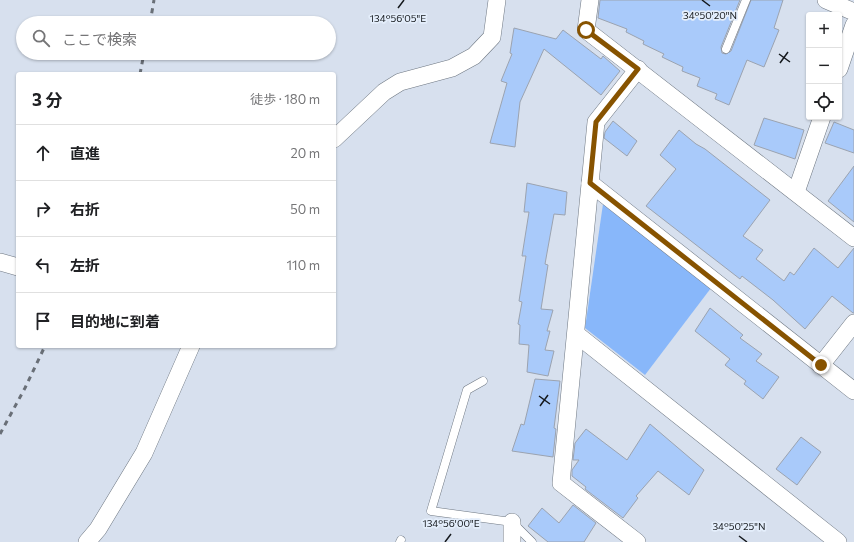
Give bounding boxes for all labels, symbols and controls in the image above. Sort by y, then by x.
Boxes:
text: 34°50'20"N [683,9,737,21]
text: 134°56'05"E [370,12,426,24]
map controls [806,12,842,120]
button: + [806,12,842,48]
search box [16,16,336,60]
route start [577,21,595,39]
icon: search [30,27,52,49]
text: ここで検索 [62,30,137,48]
button: − [806,48,842,84]
button: locate [806,84,842,120]
text: 3 分 [32,89,62,110]
text: 徒歩 · 180 m [250,91,320,107]
icon: ahead [32,142,54,164]
text: 直進 [70,144,100,162]
text: 20 m [291,145,320,161]
icon: right [32,198,54,220]
text: 右折 [70,200,100,218]
text: 50 m [290,201,320,217]
icon: left [32,254,54,276]
text: 左折 [70,256,100,274]
text: 110 m [287,257,320,273]
icon: arrive [32,310,54,332]
text: 目的地に到着 [70,312,160,330]
route end [812,356,830,374]
text: 134°56'00"E [422,517,480,529]
text: 34°50'25"N [712,520,766,532]

